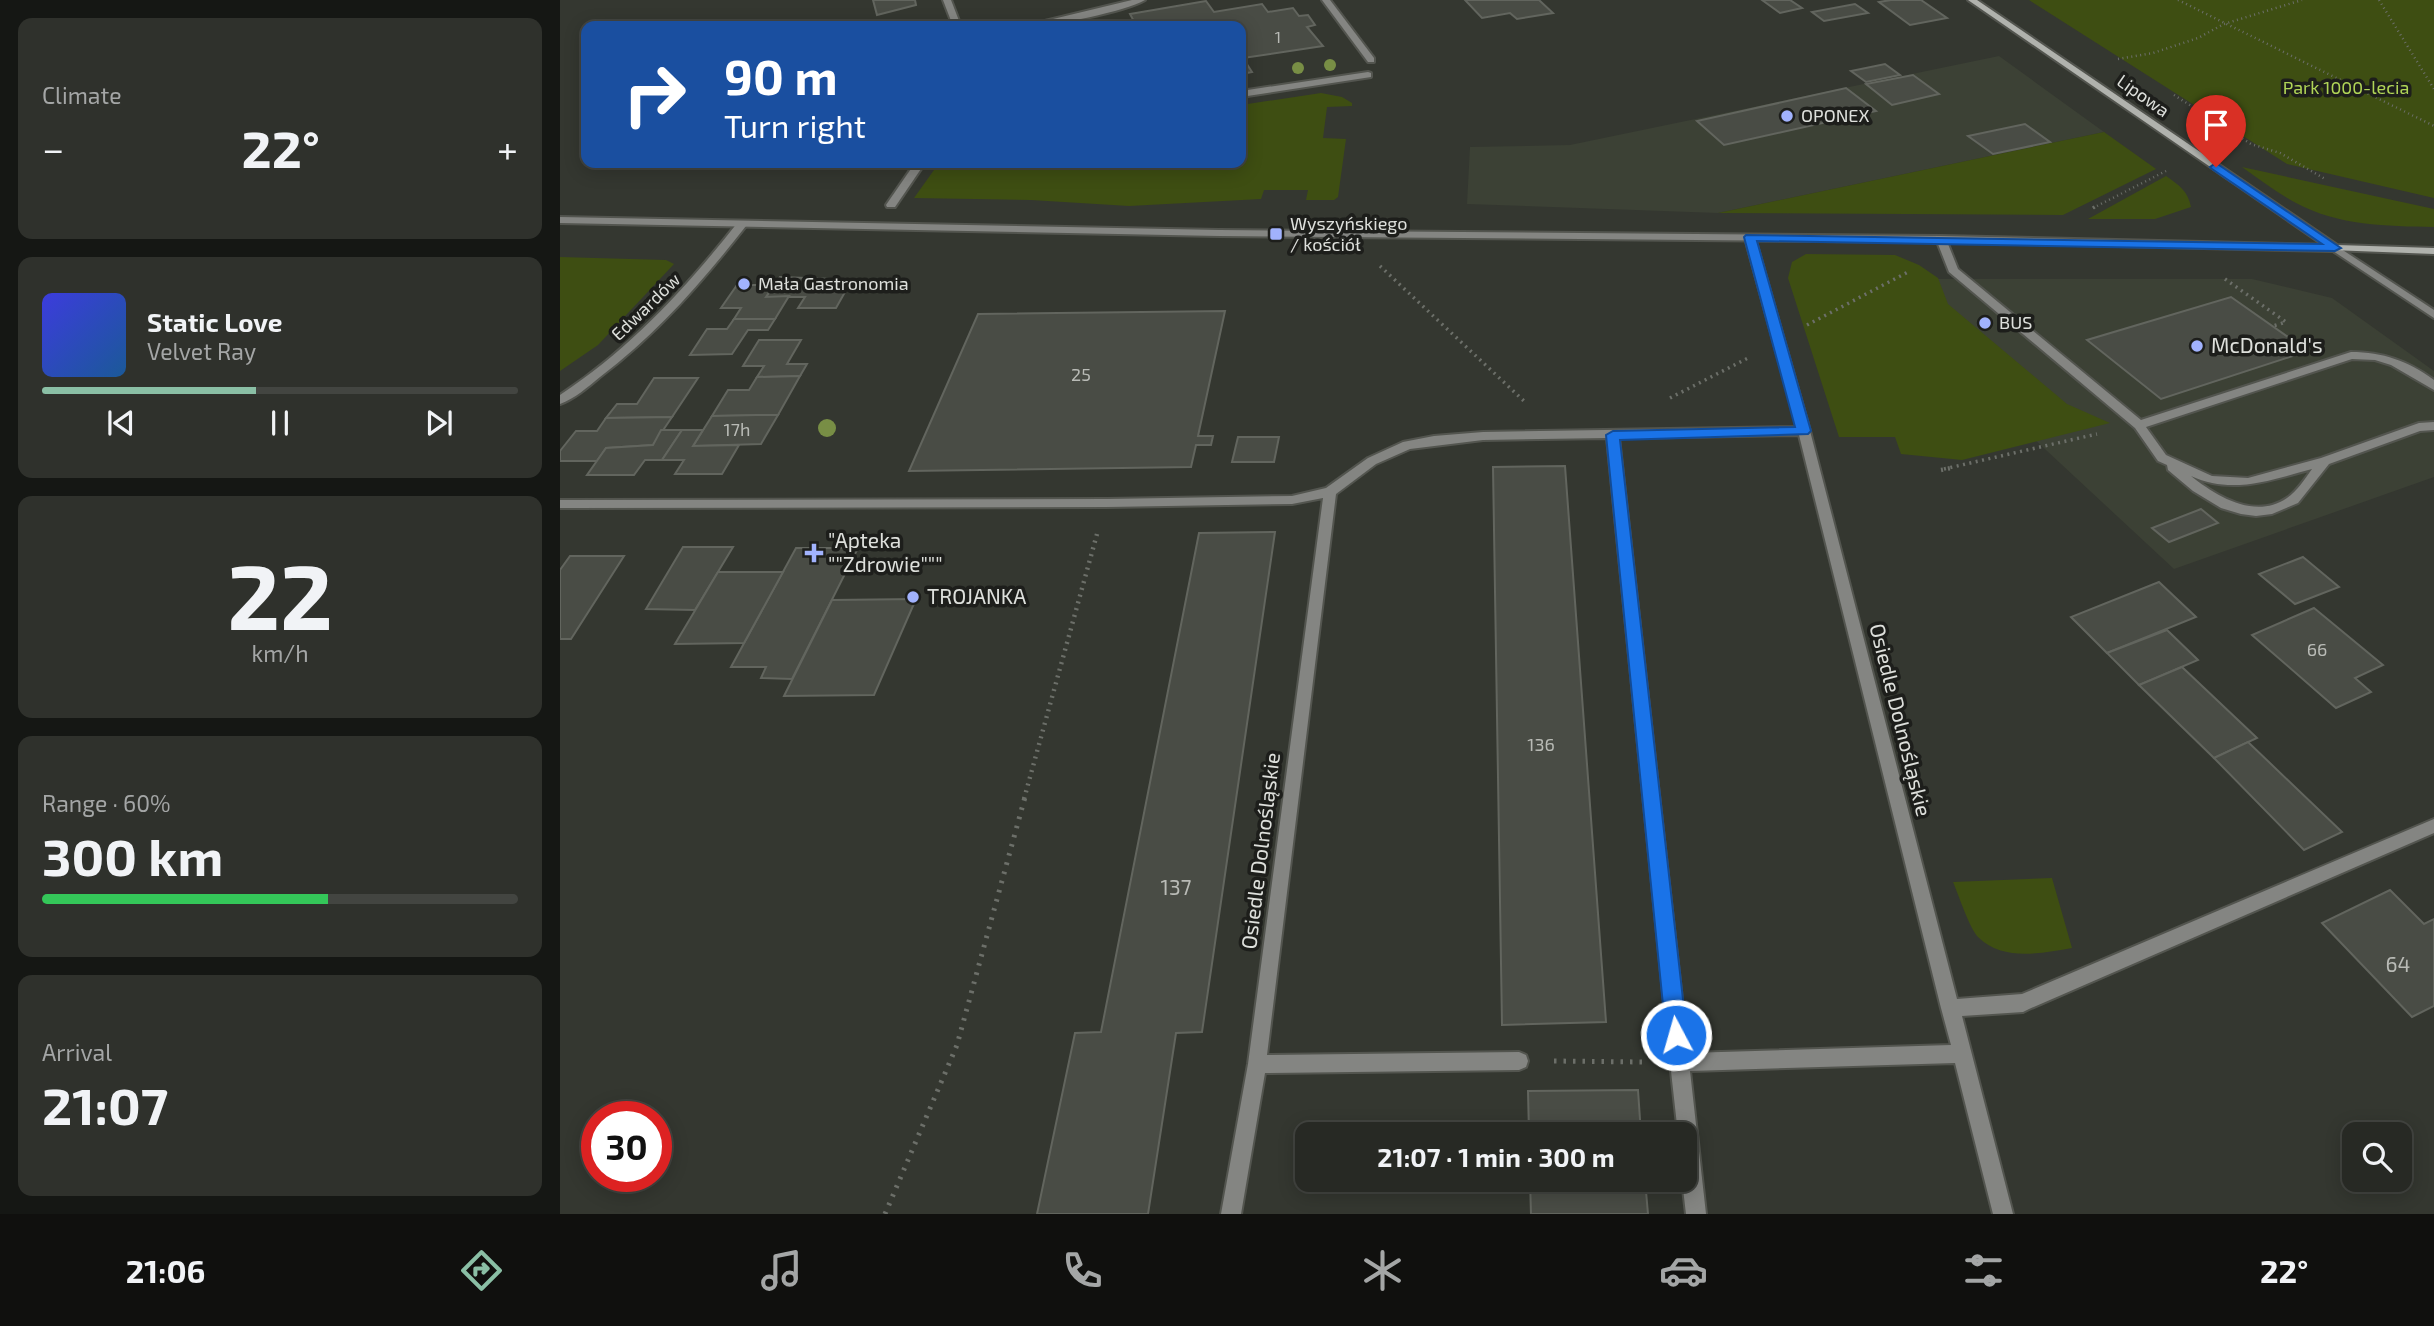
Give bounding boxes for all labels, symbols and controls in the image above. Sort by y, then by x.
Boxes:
house number: 1 [1275,27,1281,46]
text: 90 m [724,46,838,105]
icon: right [609,49,700,140]
street label: Lipowa [2113,69,2174,121]
park label: Park 1000-lecia [2283,76,2409,98]
text: Climate [42,81,122,109]
pin [2186,95,2246,167]
place label: OPONEX [1801,104,1869,126]
text: Turn right [724,106,866,144]
icon: arrive [2197,106,2235,144]
marker: OPONEX [1779,108,1795,124]
text: 22° [241,116,320,178]
text: − [42,125,64,171]
text: + [497,125,518,171]
place label: Wyszyńskiego / kościół [1290,212,1408,255]
marker: Wyszyńskiego / kościół [1268,226,1284,242]
street label: Edwardów [606,268,685,345]
place label: Mała Gastronomia [758,272,909,294]
marker: Mała Gastronomia [736,276,752,292]
text: Static Love [147,306,283,337]
place label: BUS [1999,311,2032,333]
marker: BUS [1977,315,1993,331]
place label: McDonald's [2211,332,2323,357]
text: Velvet Ray [147,337,256,365]
marker: McDonald's [2189,338,2205,354]
house number: 25 [1071,363,1091,385]
icon: previous [102,404,140,442]
icon: pause [261,404,299,442]
icon: next [420,404,458,442]
house number: 17h [724,418,750,440]
place label: "Apteka ""Zdrowie""" [828,527,943,576]
text: 22 [227,539,333,648]
marker: "Apteka ""Zdrowie""" [806,545,822,561]
place label: TROJANKA [927,583,1026,608]
marker: TROJANKA [905,589,921,605]
street label: Osiedle Dolnośląskie [1865,621,1938,819]
house number: 66 [2307,638,2327,660]
text: km/h [251,639,309,667]
house number: 136 [1527,733,1555,755]
street label: Osiedle Dolnośląskie [1235,751,1284,951]
text: Range · 60% [42,789,171,817]
text: 300 km [42,824,223,886]
house number: 137 [1161,874,1192,899]
house number: 64 [2386,951,2410,976]
position arrow [1639,998,1713,1072]
text: Arrival [42,1038,112,1066]
text: 21:07 [42,1073,168,1135]
speed limit sign: 30 [581,1101,672,1192]
map controls [2342,1122,2412,1192]
button: search [2342,1122,2412,1192]
text: 21:07 · 1 min · 300 m [1377,1141,1615,1172]
icon: directions [457,1246,506,1295]
icon: music [757,1246,806,1295]
icon: phone [1058,1246,1107,1295]
icon: climate [1358,1246,1407,1295]
icon: car [1659,1246,1708,1295]
icon: filters [1959,1246,2008,1295]
text: 21:06 [126,1251,205,1289]
text: 22° [2260,1251,2308,1289]

